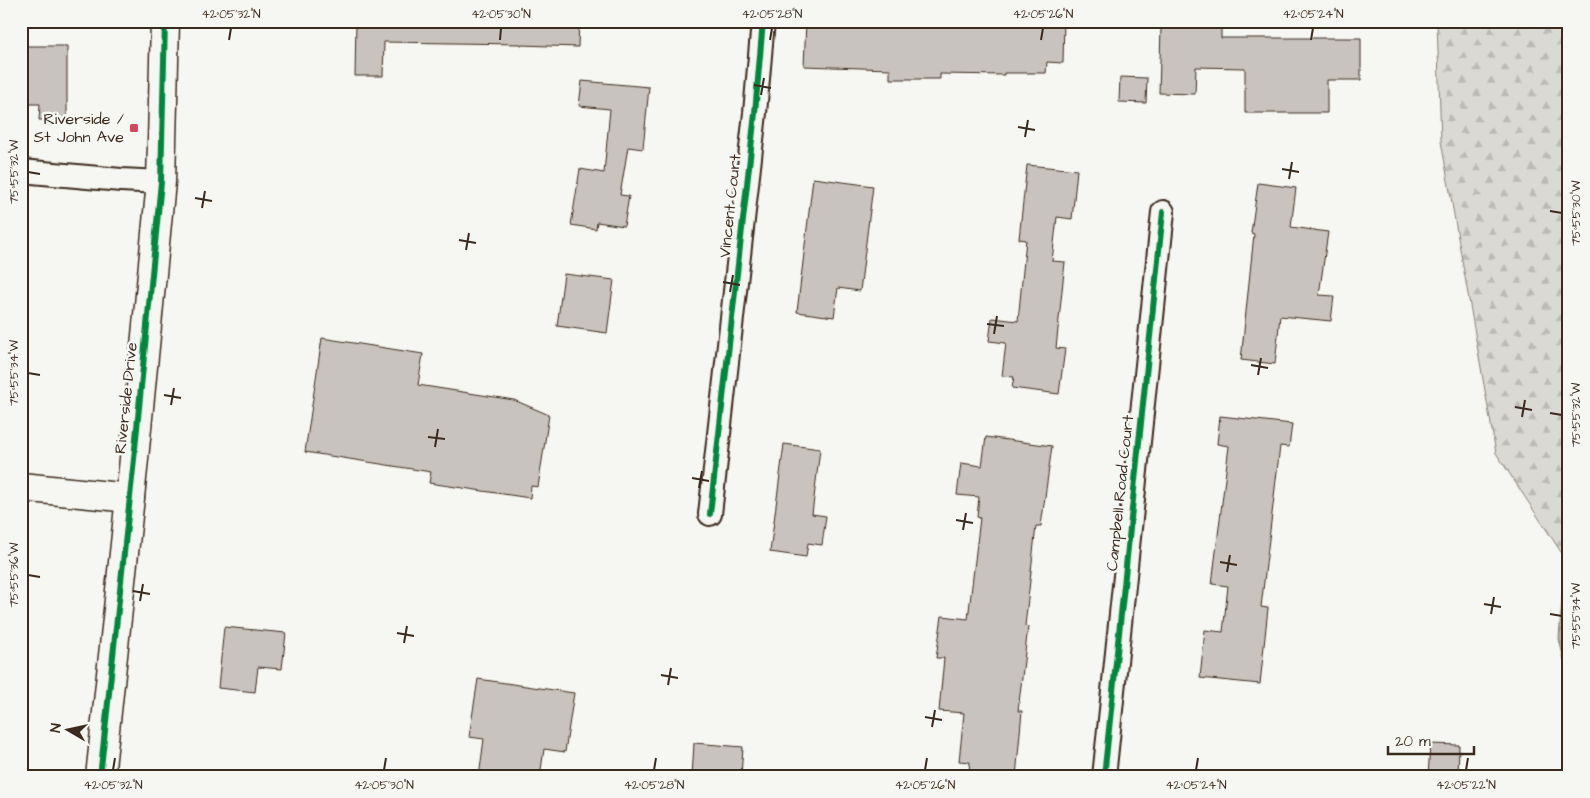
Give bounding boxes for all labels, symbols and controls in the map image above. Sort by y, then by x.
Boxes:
text: 42°05'32"N [201,6,261,23]
text: 42°05'30"N [471,6,531,23]
text: 42°05'28"N [742,6,803,23]
text: 42°05'26"N [1013,6,1074,23]
text: 42°05'24"N [1282,6,1344,23]
place label: Riverside / St John Ave [34,108,124,148]
marker: Riverside / St John Ave [128,122,140,134]
text: 75°55'32"W [6,139,23,204]
street label: Vincent Court [714,153,746,259]
text: 75°55'30"W [1568,180,1585,246]
text: 75°55'34"W [6,339,23,406]
street label: Riverside Drive [109,341,143,455]
text: 75°55'32"W [1568,382,1585,447]
street label: Campbell Road Court [1101,413,1139,572]
text: 75°55'36"W [6,542,23,608]
text: 75°55'34"W [1568,582,1585,649]
north arrow [42,706,92,756]
text: N [46,722,67,734]
scale bar [1388,723,1474,755]
text: 20 m [1395,731,1431,752]
text: 42°05'32"N [83,777,143,794]
text: 42°05'30"N [354,777,414,794]
text: 42°05'28"N [624,777,685,794]
text: 42°05'26"N [895,777,956,794]
text: 42°05'24"N [1165,777,1227,794]
text: 42°05'22"N [1436,777,1496,794]

